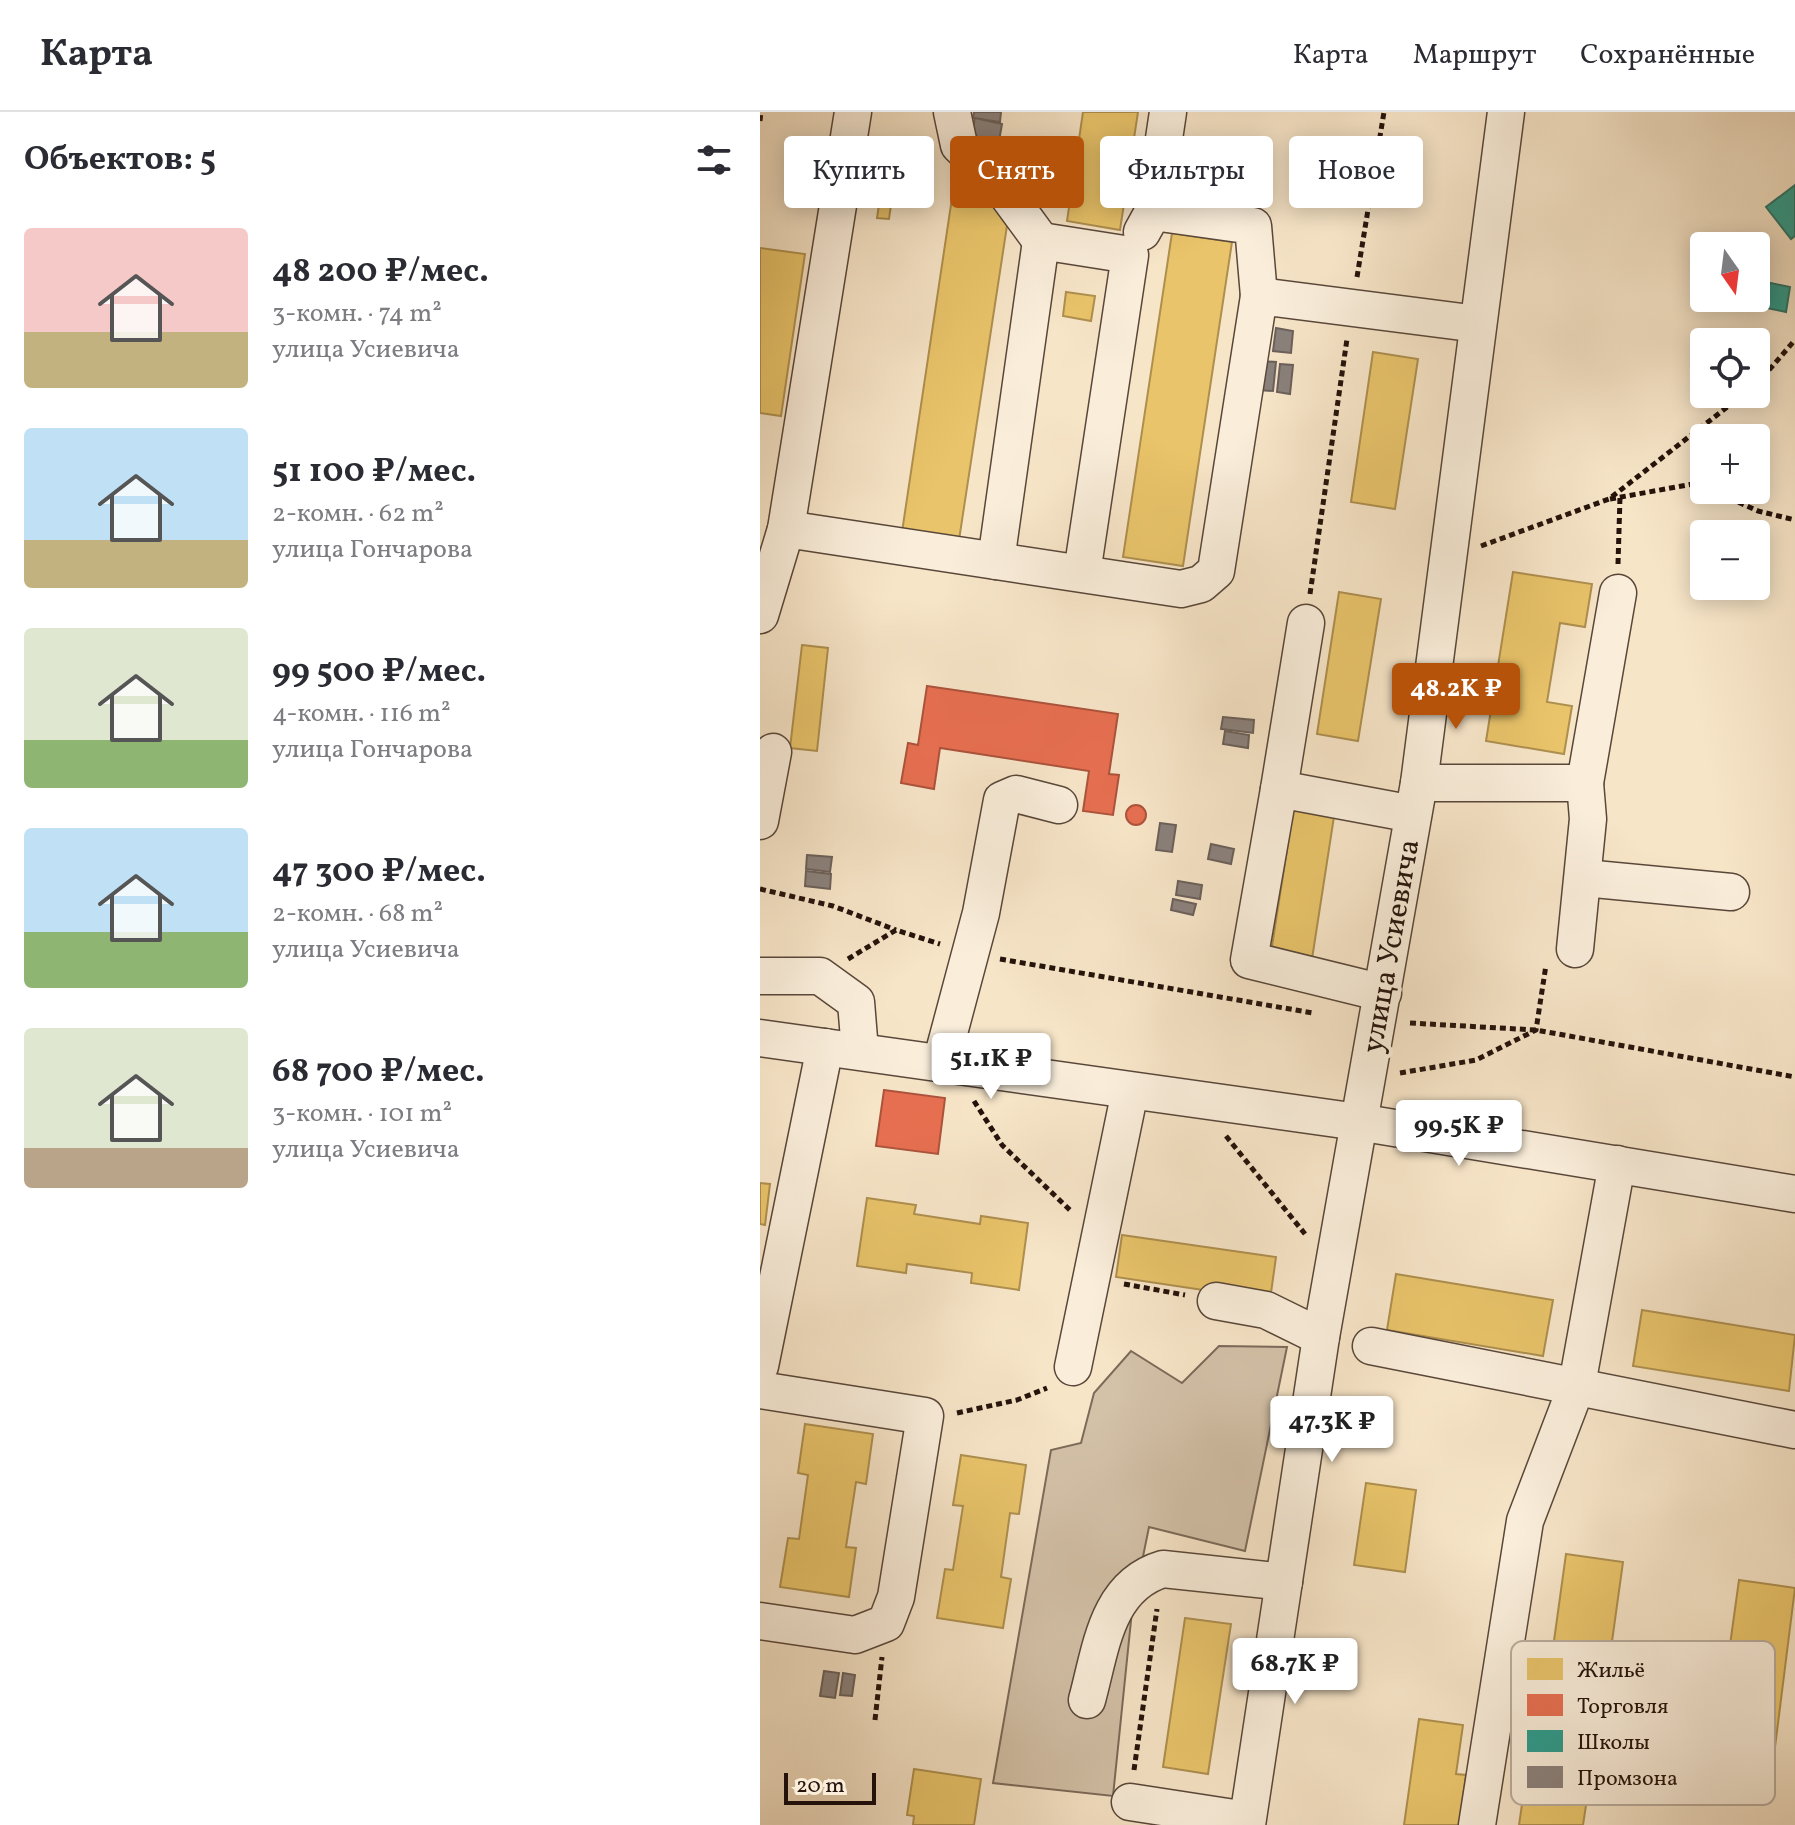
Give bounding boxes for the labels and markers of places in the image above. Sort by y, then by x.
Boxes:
pin: 48.2K ₽ [1382,663,1530,731]
pin: 51.1K ₽ [917,1033,1065,1101]
pin: 99.5K ₽ [1385,1100,1533,1168]
pin: 47.3K ₽ [1258,1396,1406,1464]
pin: 68.7K ₽ [1221,1638,1369,1706]

